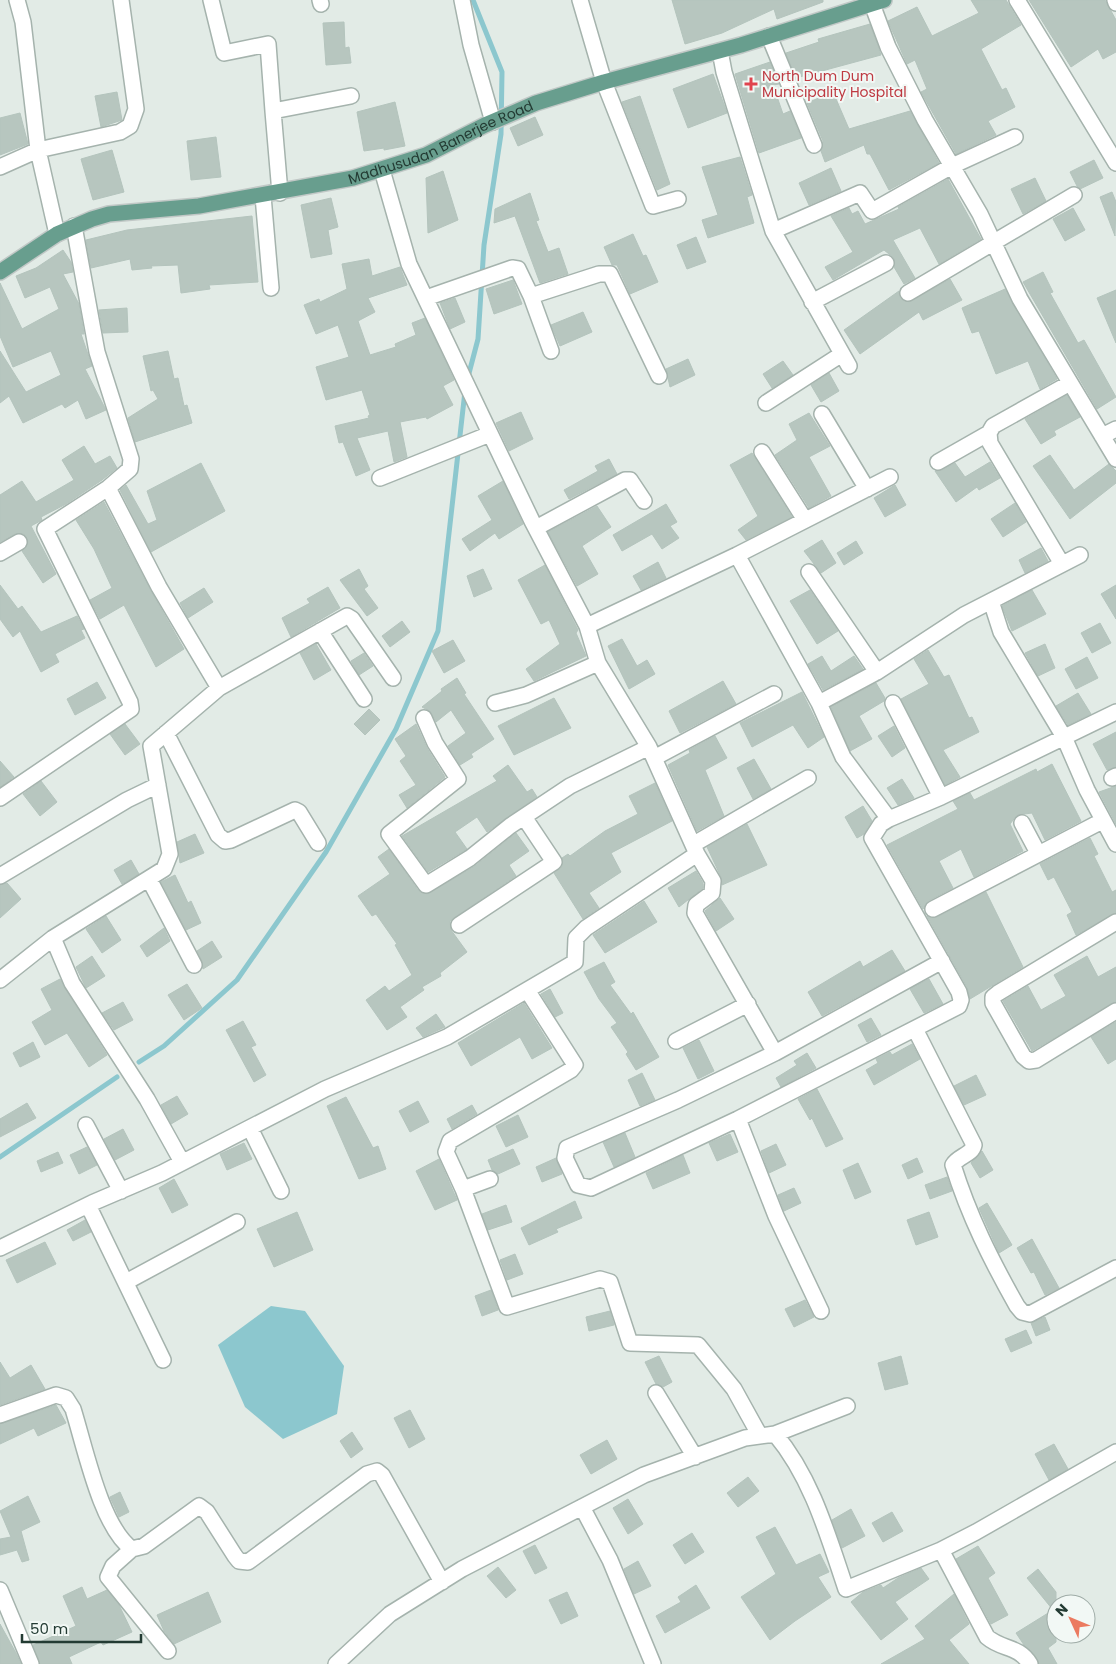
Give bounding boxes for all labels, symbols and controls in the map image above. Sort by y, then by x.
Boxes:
place label: North Dum Dum Municipality Hospital [762,66,907,102]
marker: North Dum Dum Municipality Hospital [744,77,758,91]
street label: Madhusudan Banerjee Road [346,95,536,189]
north arrow [1046,1594,1096,1644]
text: N [1051,1599,1072,1621]
scale bar [22,1612,141,1644]
text: 50 m [30,1618,68,1639]

